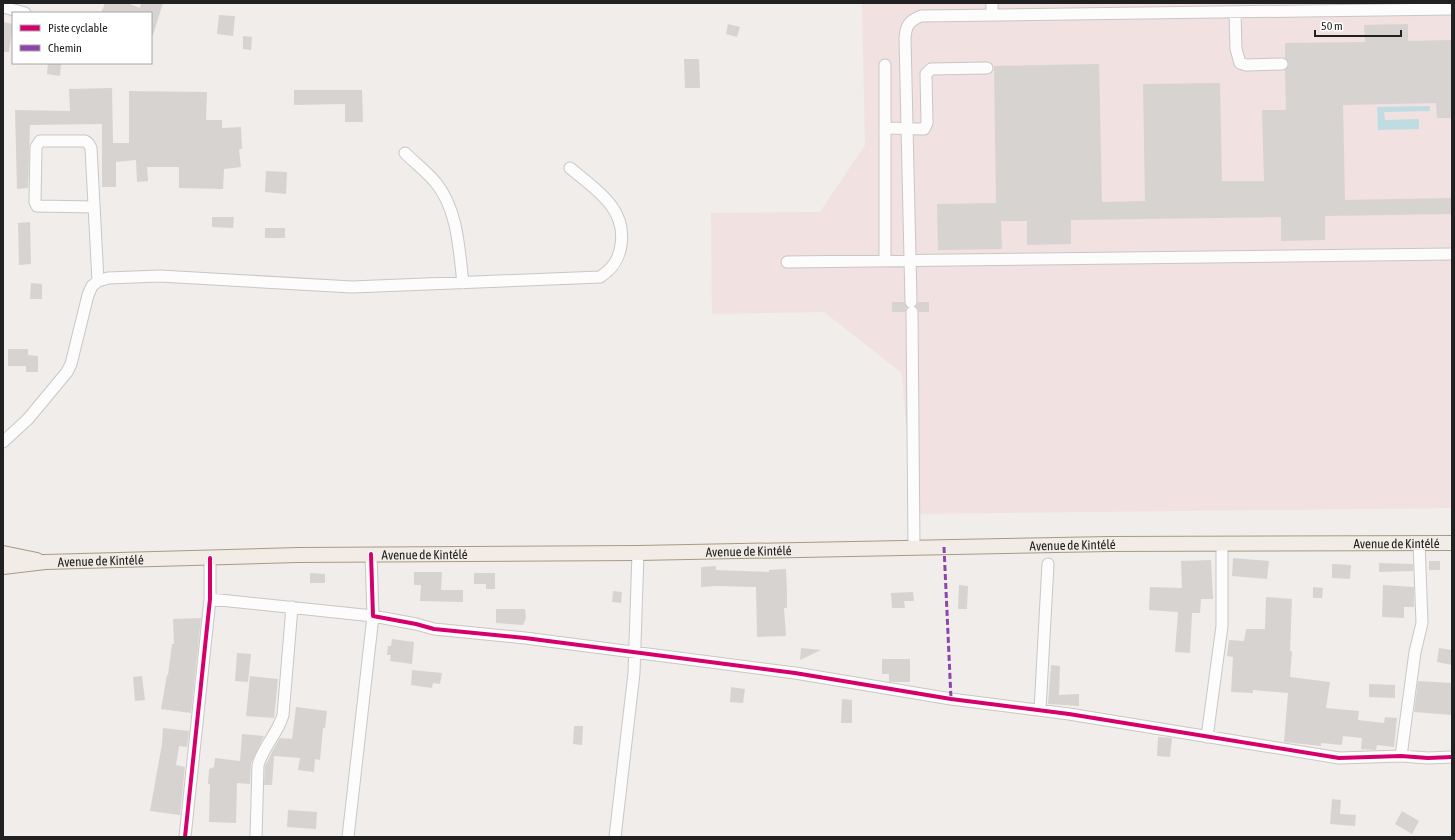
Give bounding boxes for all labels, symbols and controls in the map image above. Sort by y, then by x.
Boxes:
legend [12,12,152,64]
scale bar [1315,12,1401,38]
text: 50 m [1321,19,1343,33]
text: Piste cyclable [48,21,108,35]
text: Chemin [48,41,82,55]
street label: Avenue de Kintélé [1353,536,1440,551]
street label: Avenue de Kintélé [1029,537,1116,554]
street label: Avenue de Kintélé [705,543,792,560]
street label: Avenue de Kintélé [382,547,468,563]
street label: Avenue de Kintélé [57,552,144,570]

